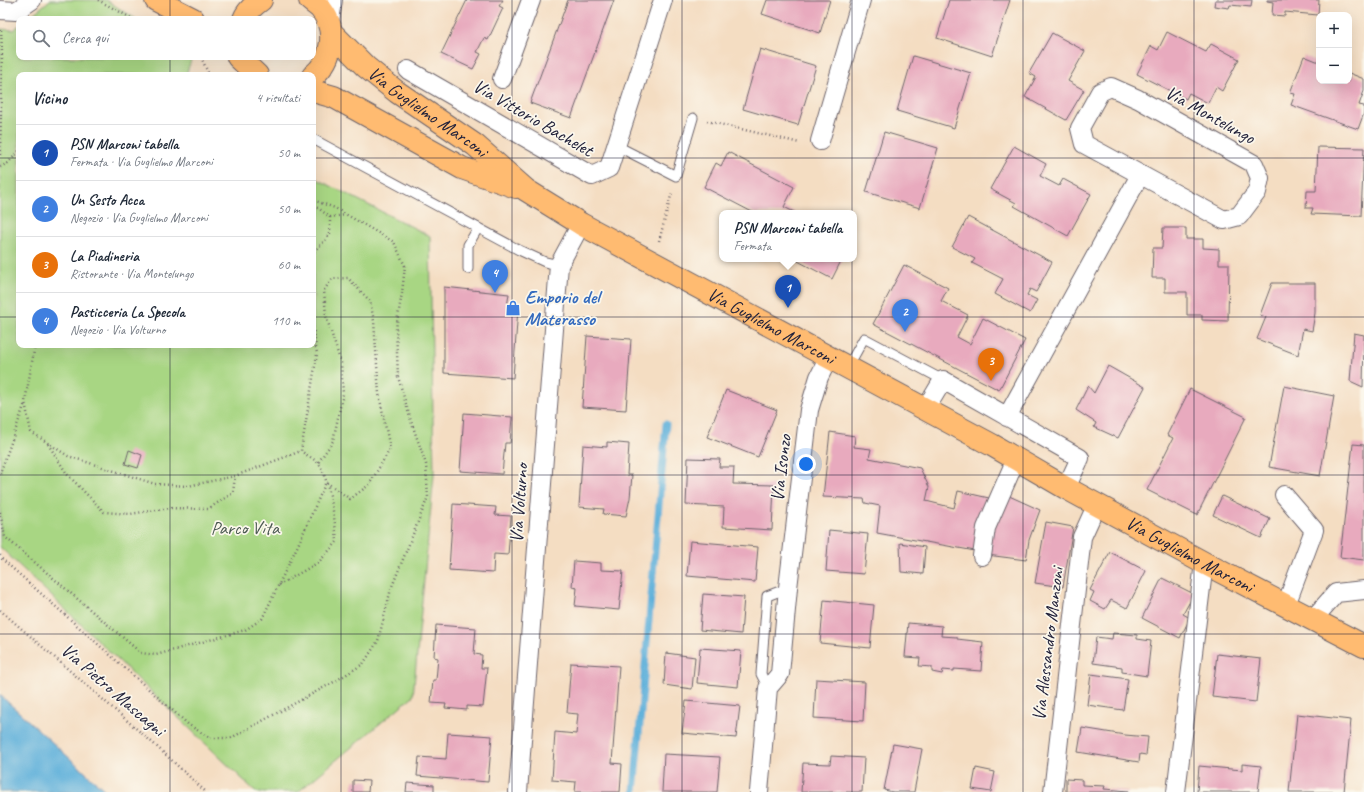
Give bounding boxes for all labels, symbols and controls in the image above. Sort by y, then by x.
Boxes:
map controls [1316,12,1352,84]
button: + [1316,12,1352,48]
search box [16,16,316,60]
icon: search [30,27,52,49]
text: Cerca qui [62,29,108,48]
button: − [1316,48,1352,84]
street label: Via Guglielmo Marconi [363,61,495,164]
street label: Via Vittorio Bachelet [469,74,599,163]
street label: Via Montelungo [1161,81,1260,150]
text: Vicino [32,88,67,109]
text: 4 risultati [256,90,300,106]
text: PSN Marconi tabella [70,135,179,154]
text: 1 [42,145,48,161]
text: 50 m [278,145,300,161]
text: Fermata · Via Guglielmo Marconi [70,154,213,170]
text: Un Sesto Acca [70,191,144,210]
text: 2 [42,201,48,217]
text: 50 m [278,201,300,217]
text: Negozio · Via Guglielmo Marconi [70,210,208,226]
popup [719,210,857,262]
text: PSN Marconi tabella [734,219,842,238]
text: Fermata [734,238,771,254]
text: La Piadineria [70,247,139,266]
text: 3 [42,257,48,273]
text: 60 m [278,257,300,273]
pin: 4 [482,260,508,293]
text: Ristorante · Via Montelungo [70,266,193,282]
pin: 1 [775,275,801,308]
street label: Via Guglielmo Marconi [703,282,841,371]
place label: Emporio del Materasso [525,285,603,331]
shop icon: Emporio del Materasso [504,299,522,317]
pin: 2 [892,299,918,332]
text: Pasticceria La Specola [70,303,185,322]
text: 4 [42,313,48,329]
text: 110 m [272,313,300,329]
text: Negozio · Via Volturno [70,322,165,338]
pin: 3 [978,348,1004,381]
street label: Via Isonzo [765,432,797,503]
your location [796,454,816,474]
street label: Via Volturno [504,460,534,543]
street label: Via Guglielmo Marconi [1122,511,1260,600]
park label: Parco Vita [211,516,281,540]
street label: Via Alessandro Manzoni [1027,564,1070,722]
street label: Via Pietro Mascagni [56,638,172,743]

